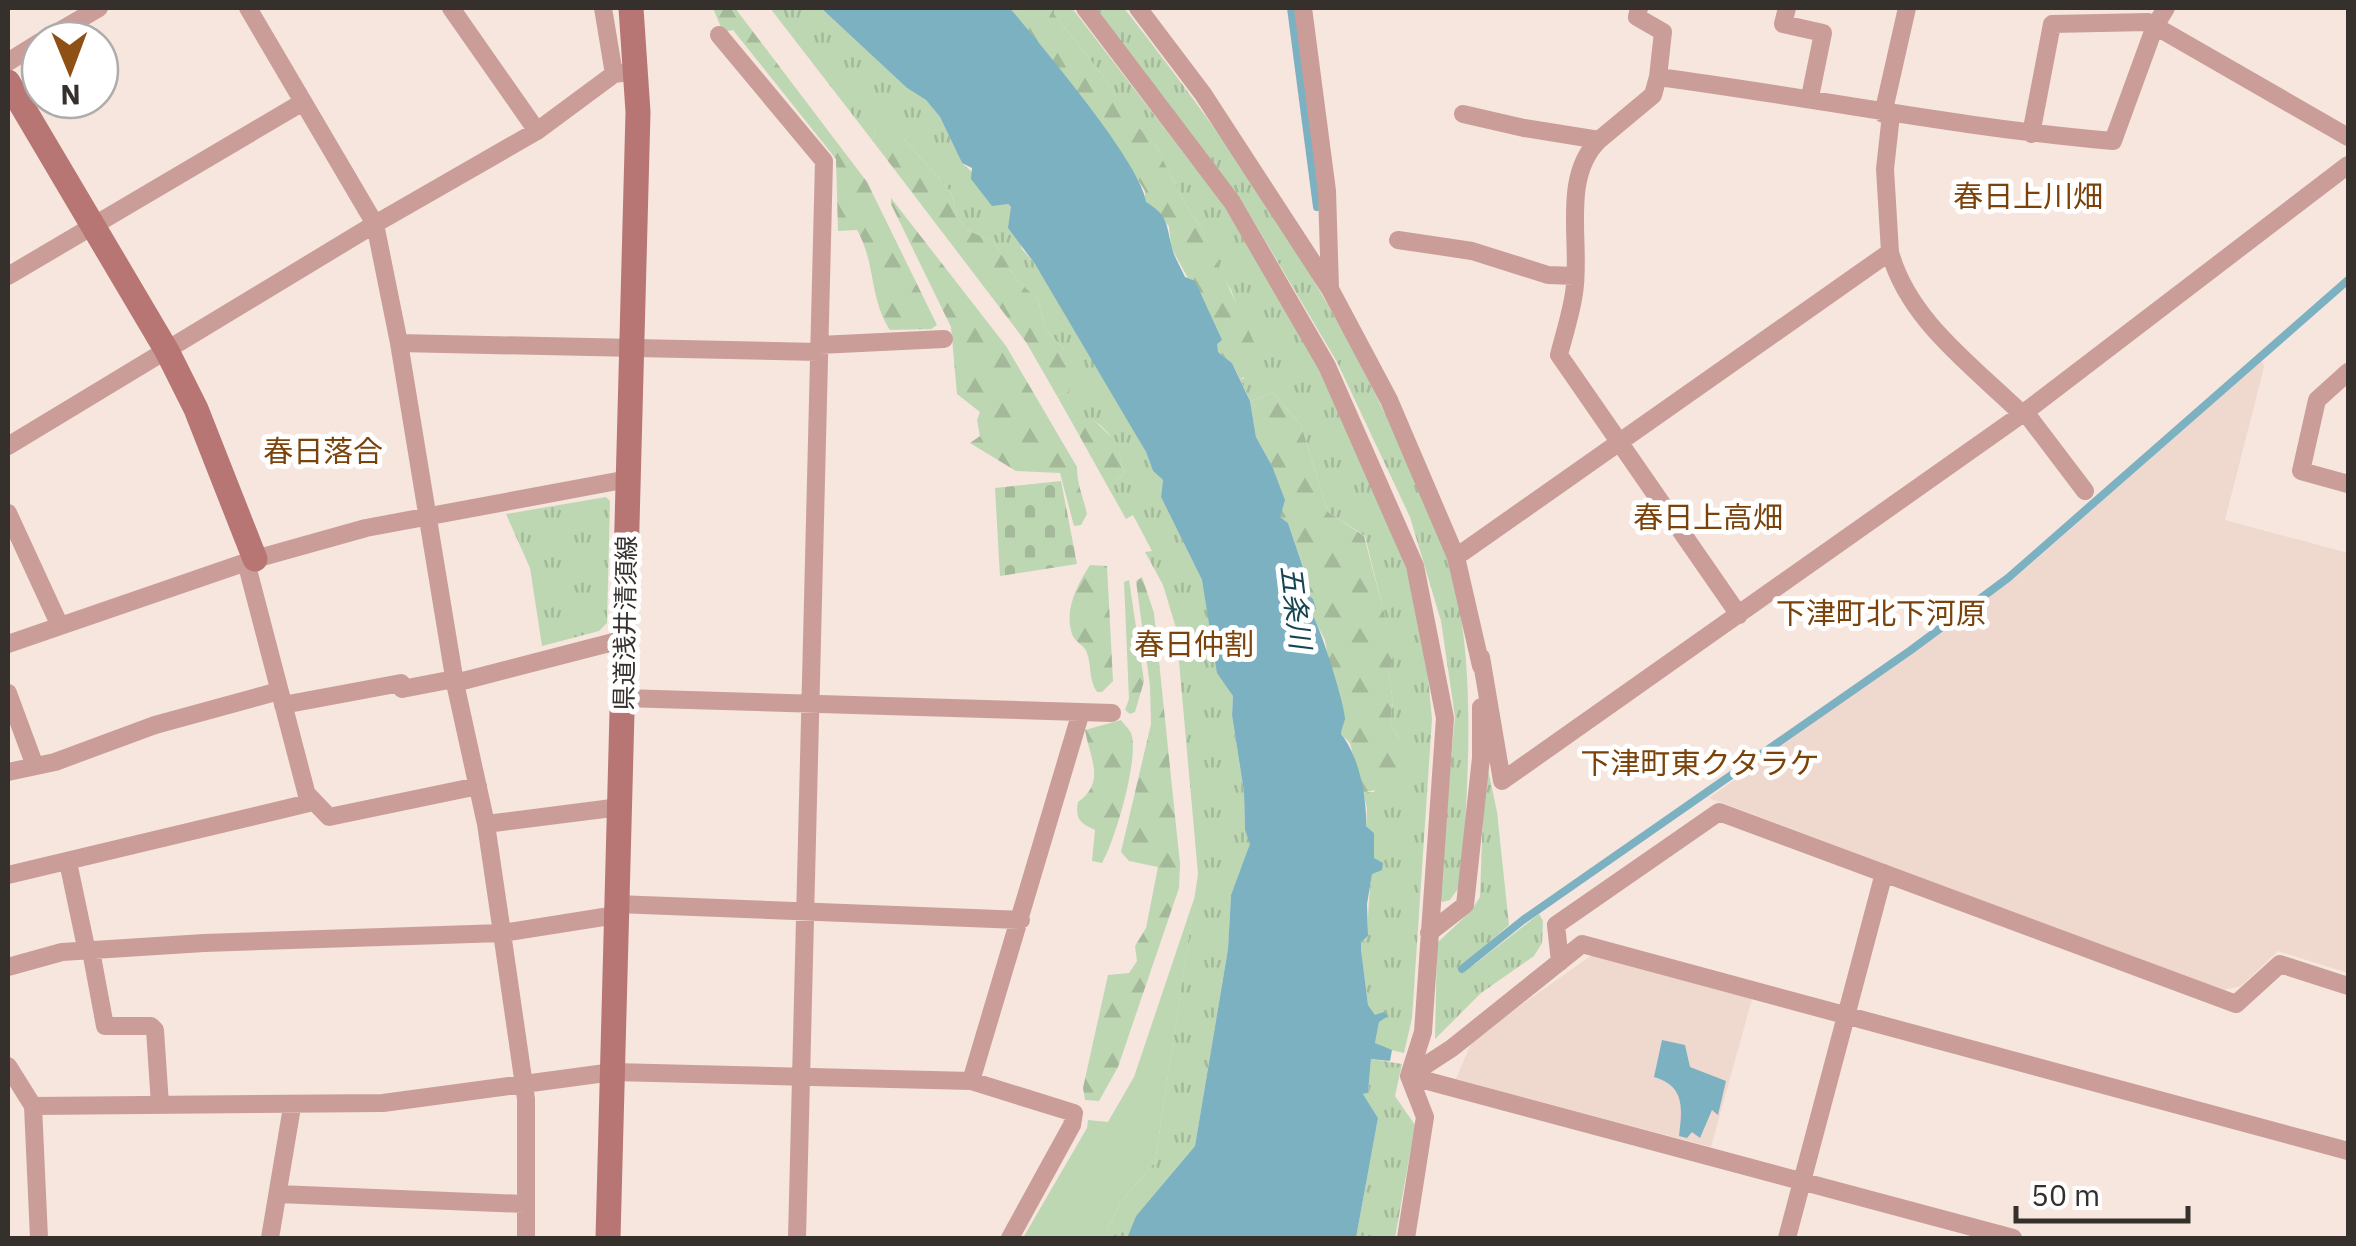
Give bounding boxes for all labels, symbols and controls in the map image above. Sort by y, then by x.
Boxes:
north arrow [20,20,120,120]
text: N [60,77,81,114]
district label: 春日上川畑 [1953,176,2103,215]
district label: 春日落合 [263,431,383,470]
district label: 春日上高畑 [1633,497,1783,536]
street label: 県道浅井清須線 [606,535,643,711]
water label: 五条川 [1273,563,1320,654]
district label: 下津町北下河原 [1776,593,1986,632]
district label: 春日仲割 [1134,624,1254,663]
district label: 下津町東クタラケ [1581,743,1819,782]
scale bar [2016,1161,2188,1223]
text: 50 m [2031,1175,2100,1214]

